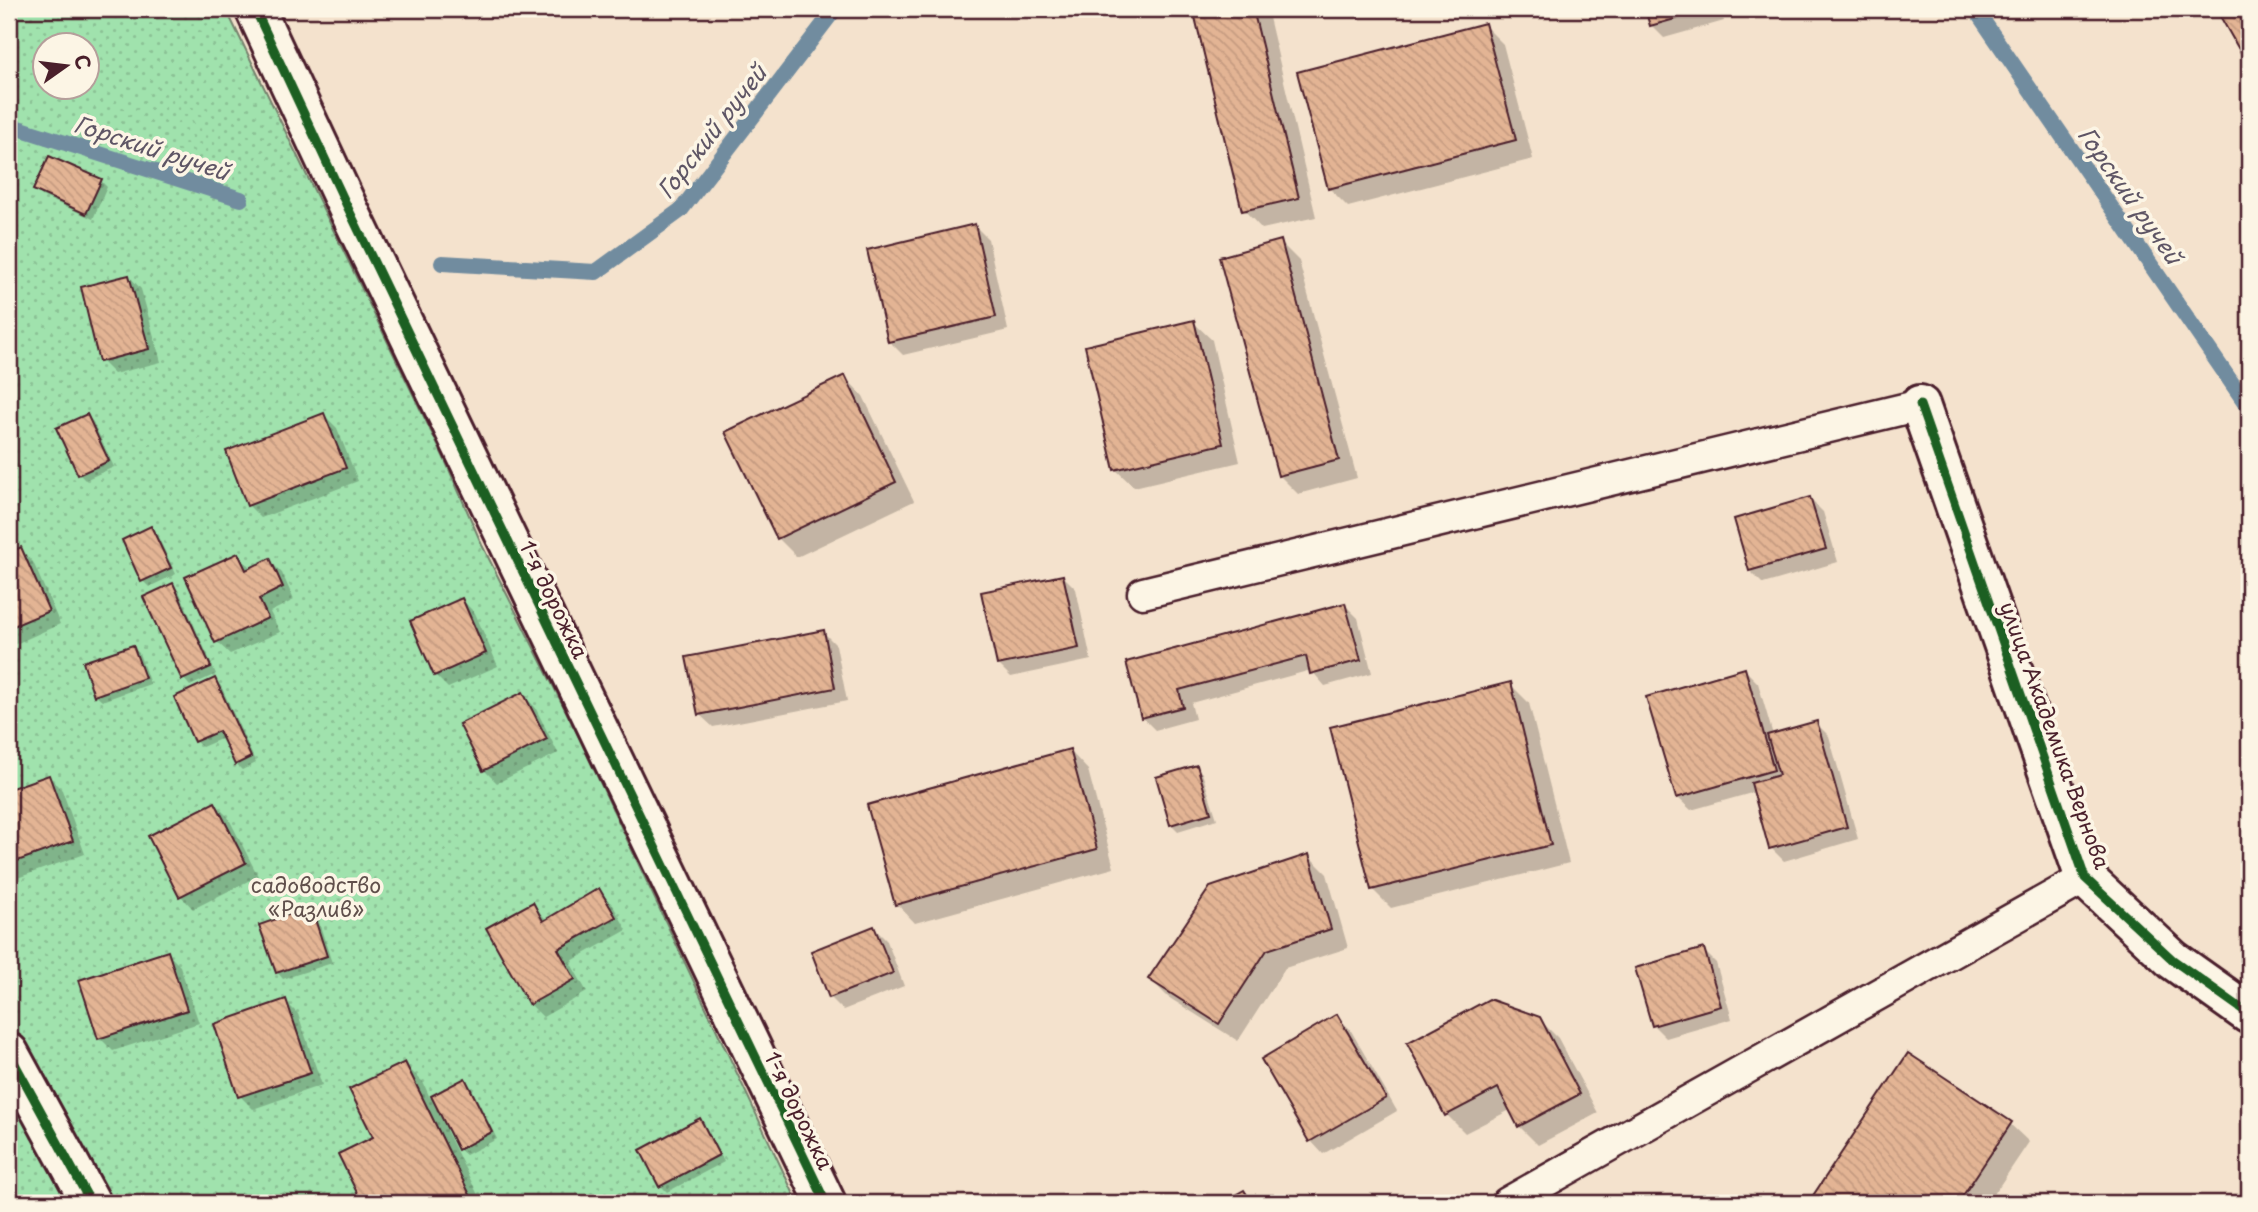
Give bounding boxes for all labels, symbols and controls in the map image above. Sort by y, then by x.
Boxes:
north arrow [32,32,102,102]
text: С [68,51,99,72]
water label: Горский ручей [648,55,776,205]
water label: Горский ручей [70,105,236,189]
water label: Горский ручей [2070,119,2193,273]
street label: 1-я дорожка [512,534,598,664]
street label: улица Академика Вернова [1993,597,2119,873]
park label: садоводство «Разлив» [251,868,381,924]
street label: 1-я дорожка [757,1045,843,1175]

